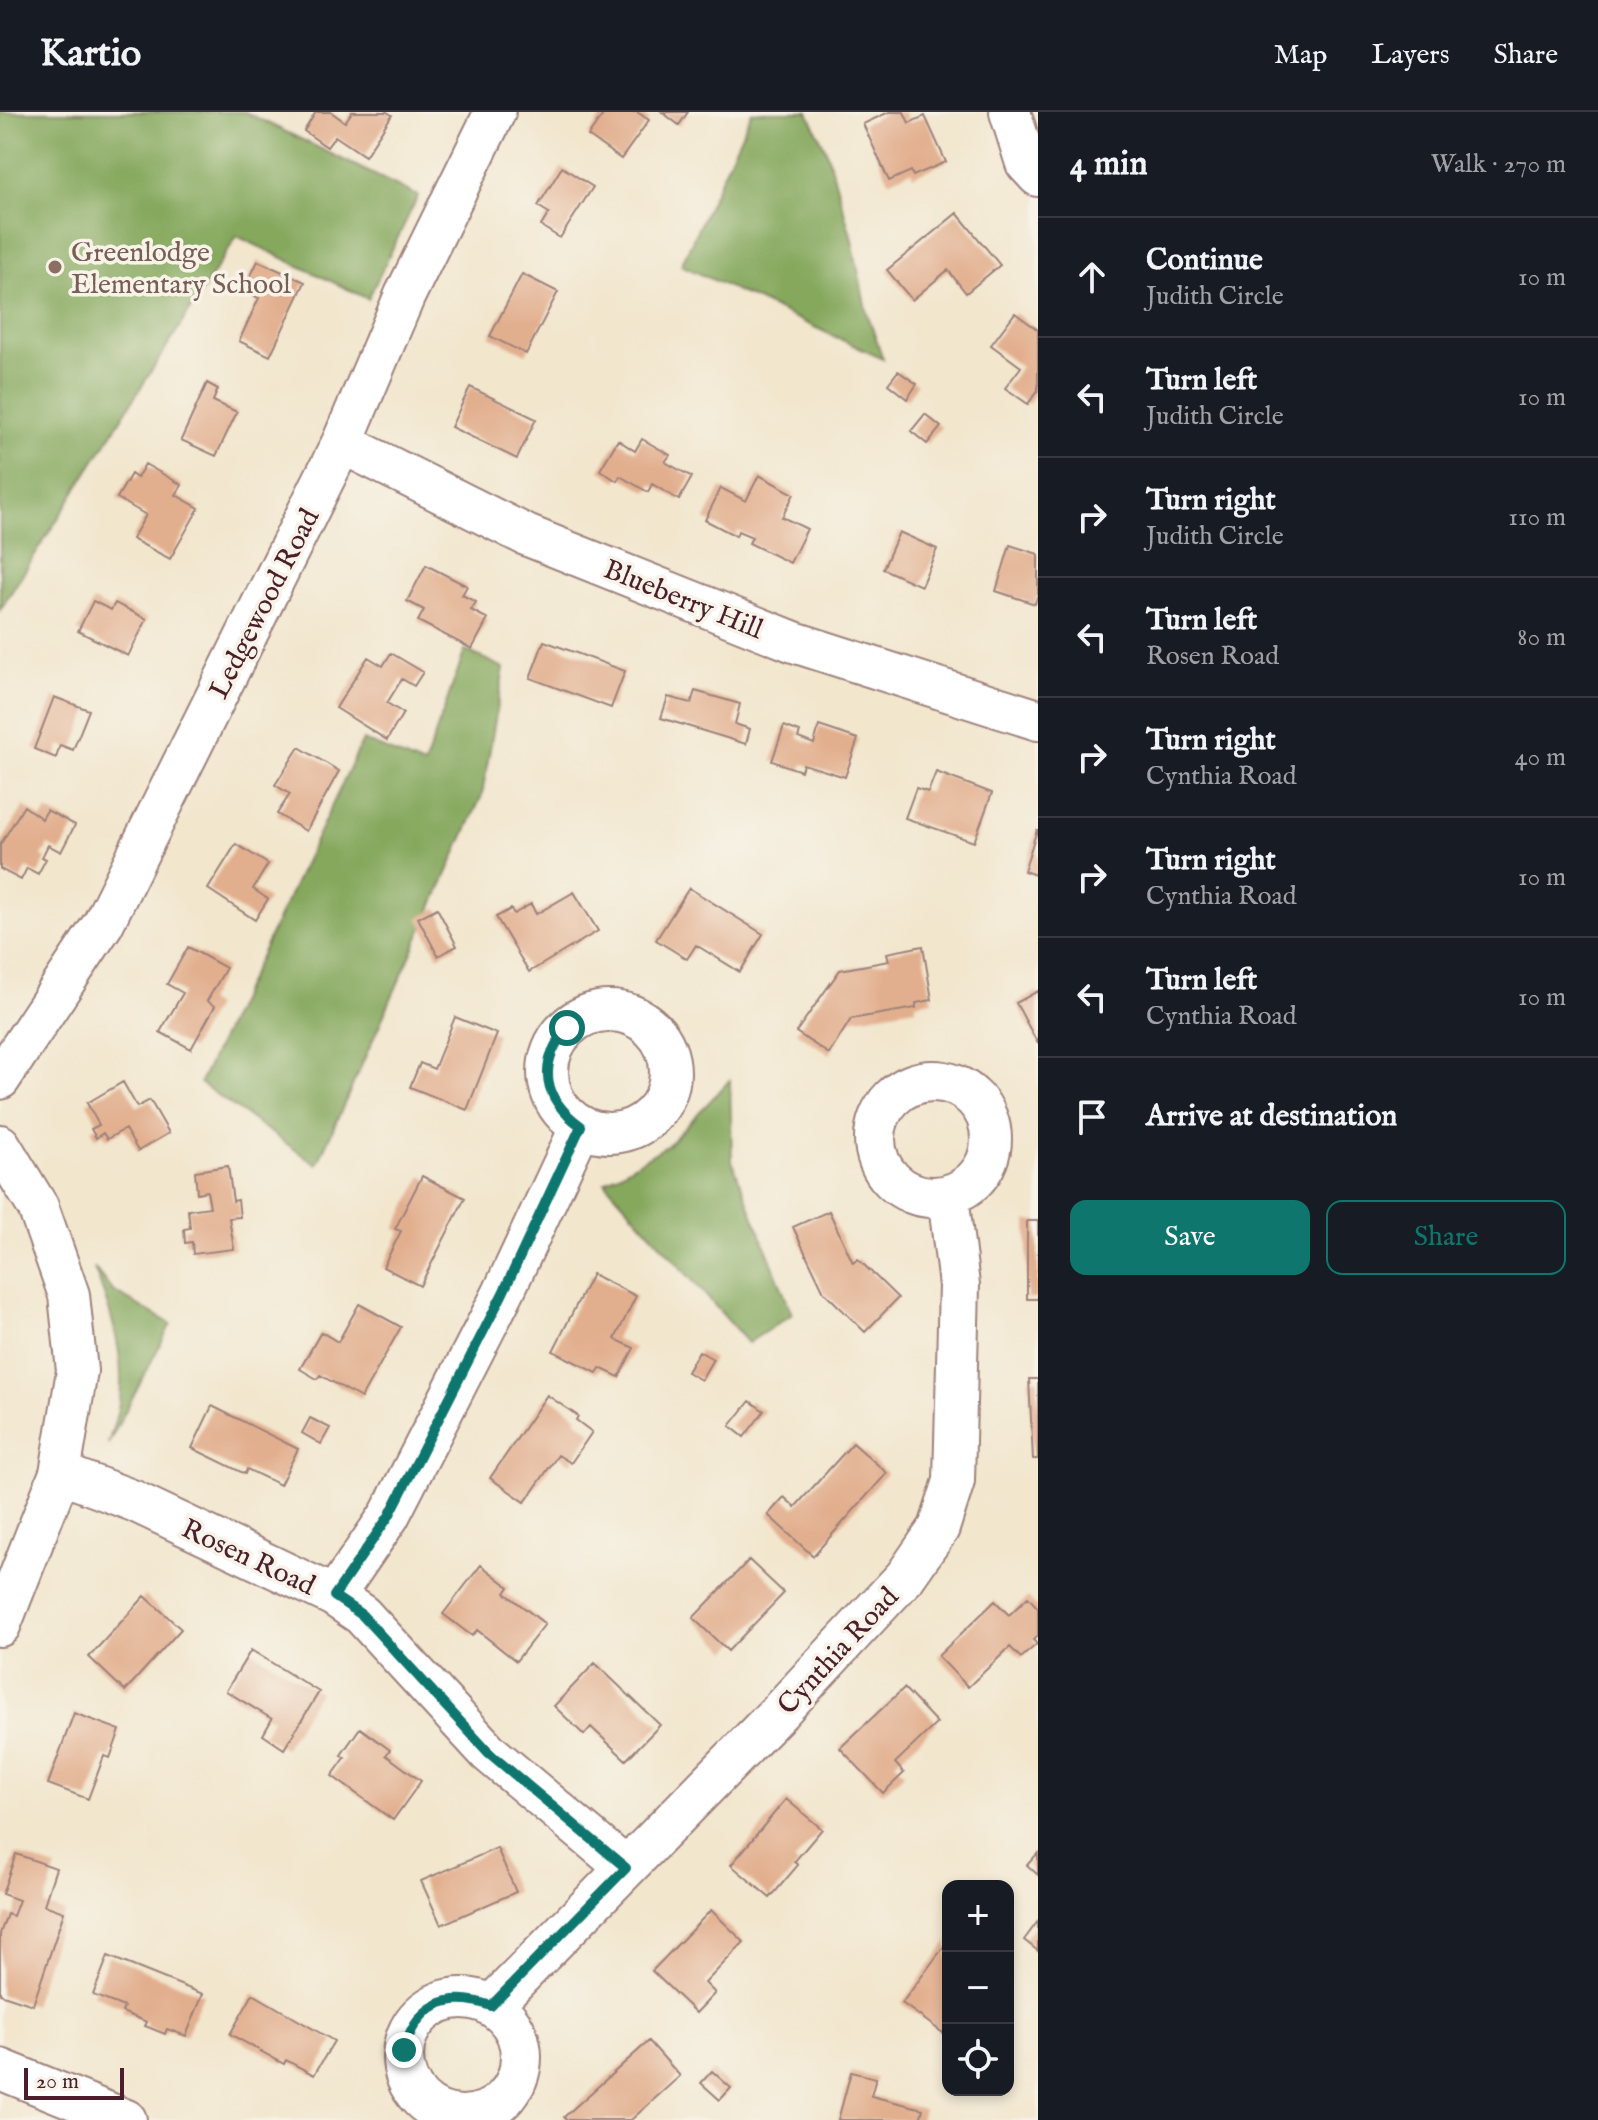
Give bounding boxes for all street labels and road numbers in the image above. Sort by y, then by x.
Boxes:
street label: Ledgewood Road [202,503,328,705]
street label: Blueberry Hill [598,553,768,648]
street label: Rosen Road [176,1512,320,1604]
street label: Cynthia Road [771,1580,907,1723]

